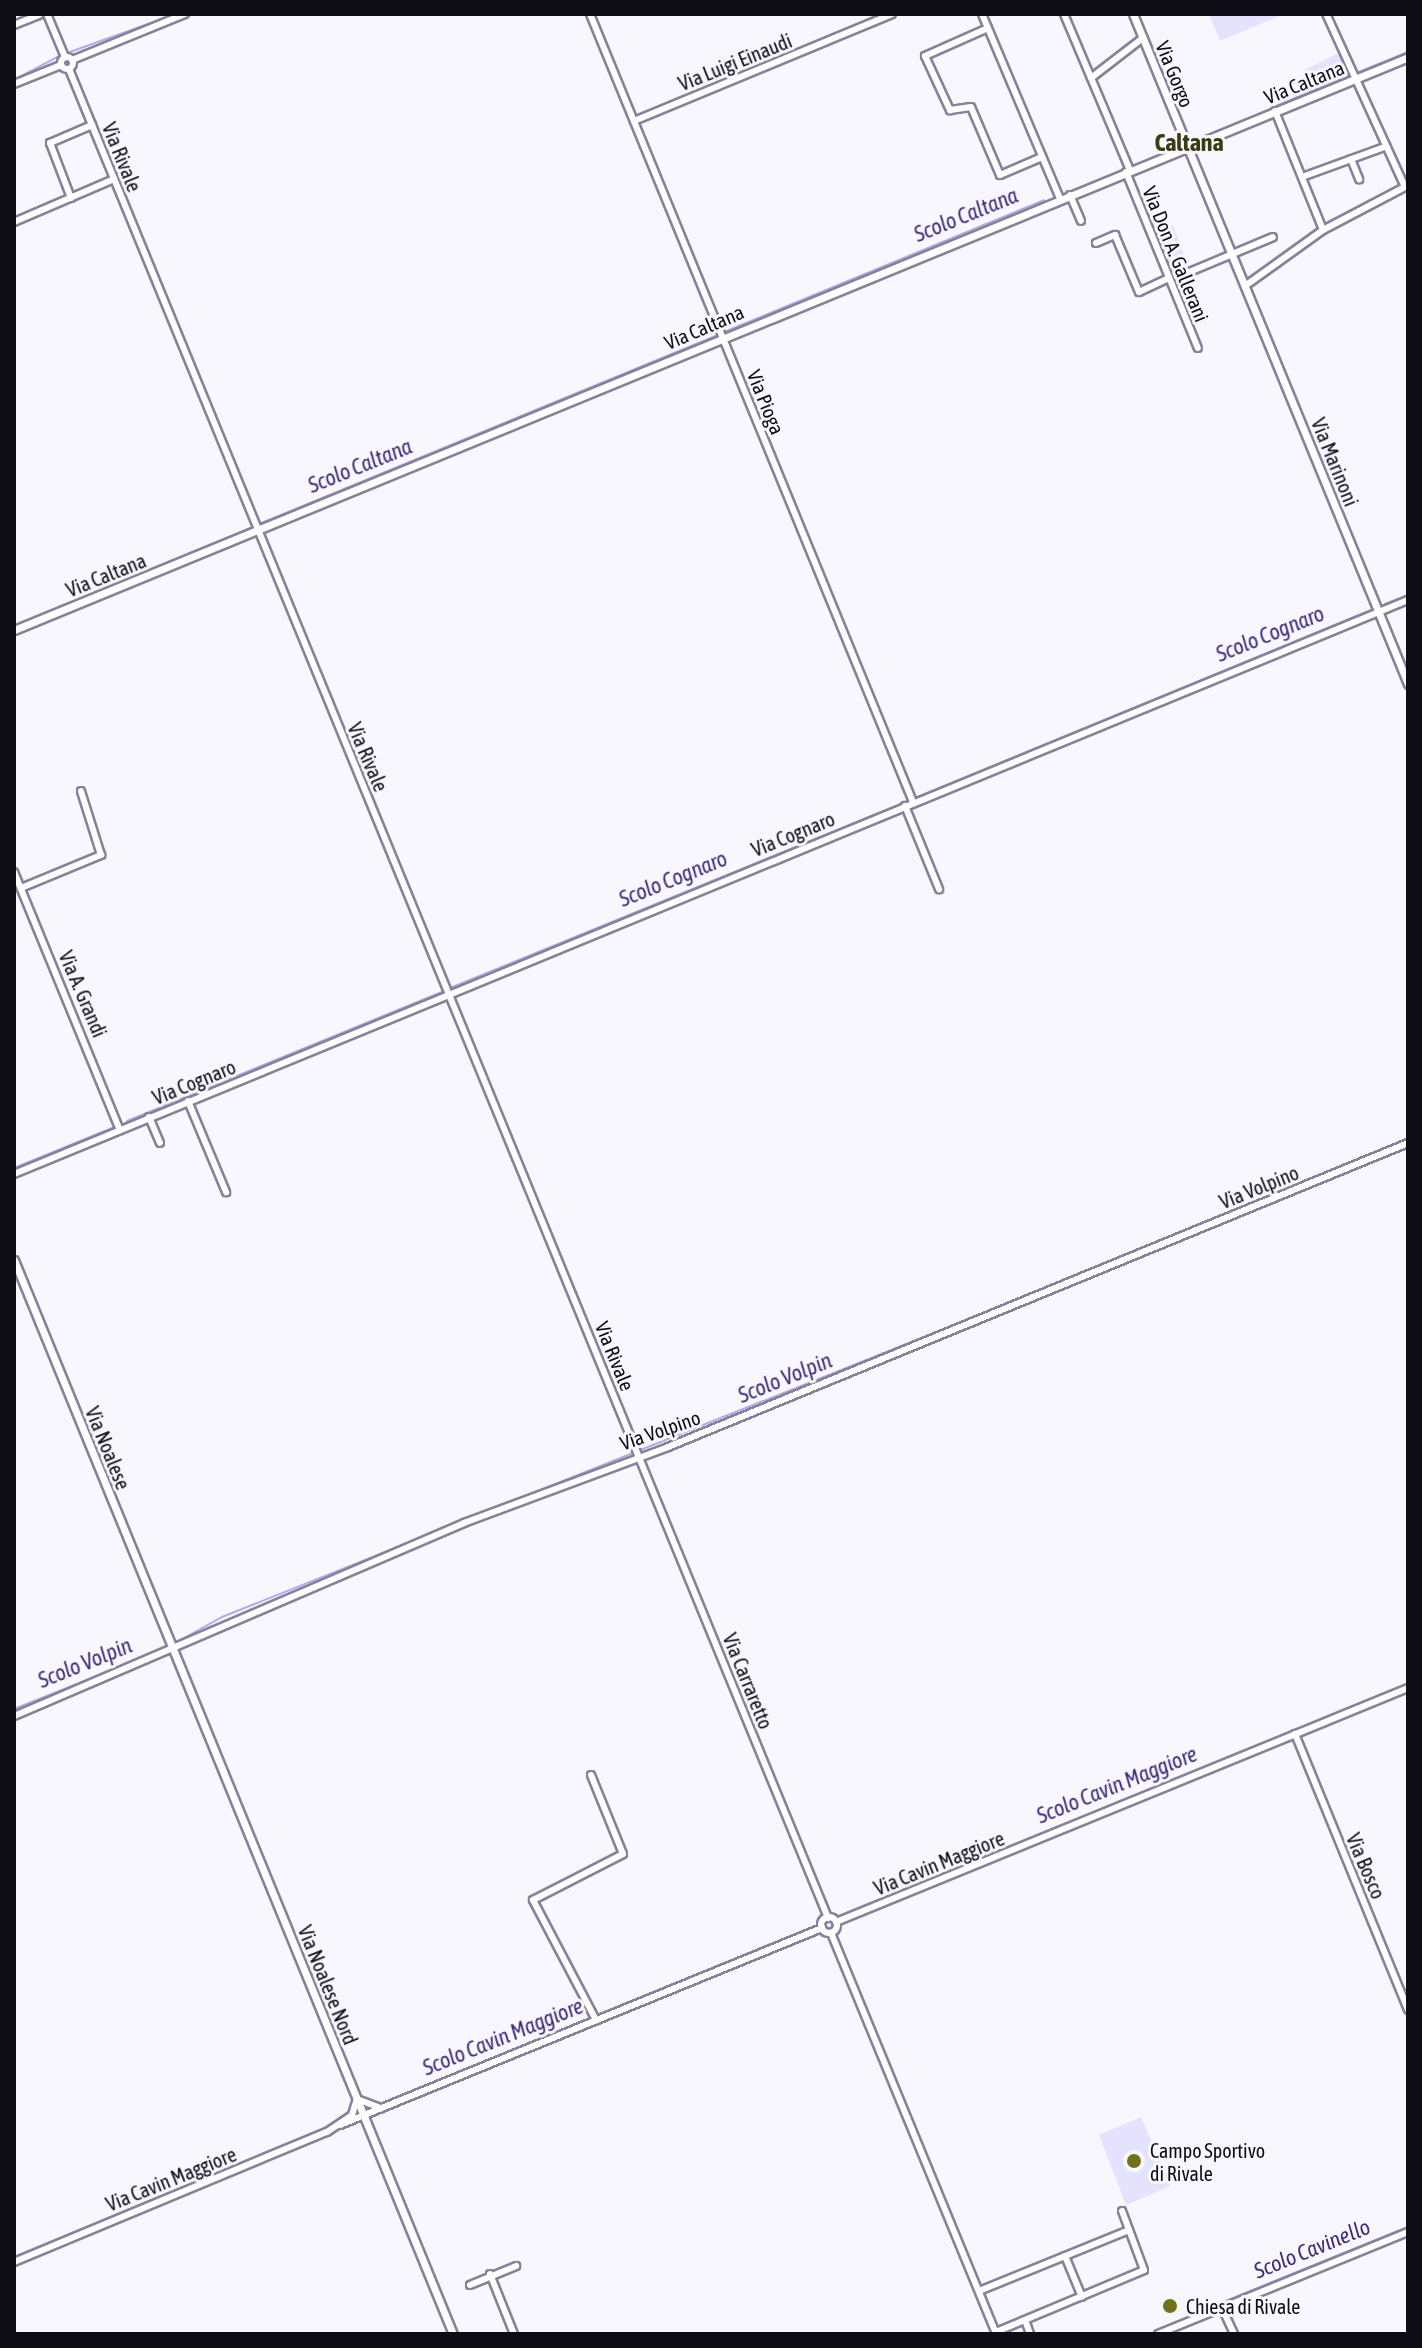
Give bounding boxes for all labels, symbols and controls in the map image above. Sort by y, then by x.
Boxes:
street label: Via Luigi Einaudi [675,28,795,96]
street label: Via Gorgo [1151,37,1199,111]
street label: Via Caltana [1261,55,1347,109]
street label: Via Rivale [97,119,147,195]
district label: Caltana [1154,129,1224,157]
water label: Scolo Caltana [910,182,1022,248]
street label: Via Don A. Gallerani [1138,183,1214,325]
street label: Via Caltana [661,300,747,354]
street label: Via Pioga [742,366,790,438]
street label: Via Marinoni [1306,414,1364,510]
water label: Scolo Caltana [304,433,416,499]
street label: Via Caltana [63,548,149,602]
water label: Scolo Cognaro [1212,600,1328,668]
street label: Via Rivale [343,719,393,795]
street label: Via Cognaro [748,806,838,862]
water label: Scolo Cognaro [615,845,731,913]
street label: Via A. Grandi [54,947,112,1041]
street label: Via Cognaro [149,1054,239,1110]
street label: Via Volpino [1216,1160,1302,1214]
street label: Via Rivale [590,1318,640,1394]
water label: Scolo Volpin [734,1347,836,1409]
street label: Via Noalese [81,1403,135,1493]
street label: Via Volpino [617,1405,703,1455]
street label: Via Carraretto [718,1630,778,1732]
water label: Scolo Volpin [34,1632,136,1694]
water label: Scolo Cavin Maggiore [1033,1741,1201,1829]
street label: Via Cavin Maggiore [870,1826,1008,1900]
street label: Via Bosco [1341,1829,1391,1903]
street label: Via Noalese Nord [293,1922,363,2048]
water label: Scolo Cavin Maggiore [419,1993,587,2081]
place label: Campo Sportivo di Rivale [1150,2138,1265,2185]
street label: Via Cavin Maggiore [102,2142,240,2216]
marker: Campo Sportivo di Rivale [1125,2152,1143,2170]
water label: Scolo Cavinello [1250,2214,1374,2284]
place label: Chiesa di Rivale [1186,2294,1300,2318]
marker: Chiesa di Rivale [1161,2297,1179,2315]

